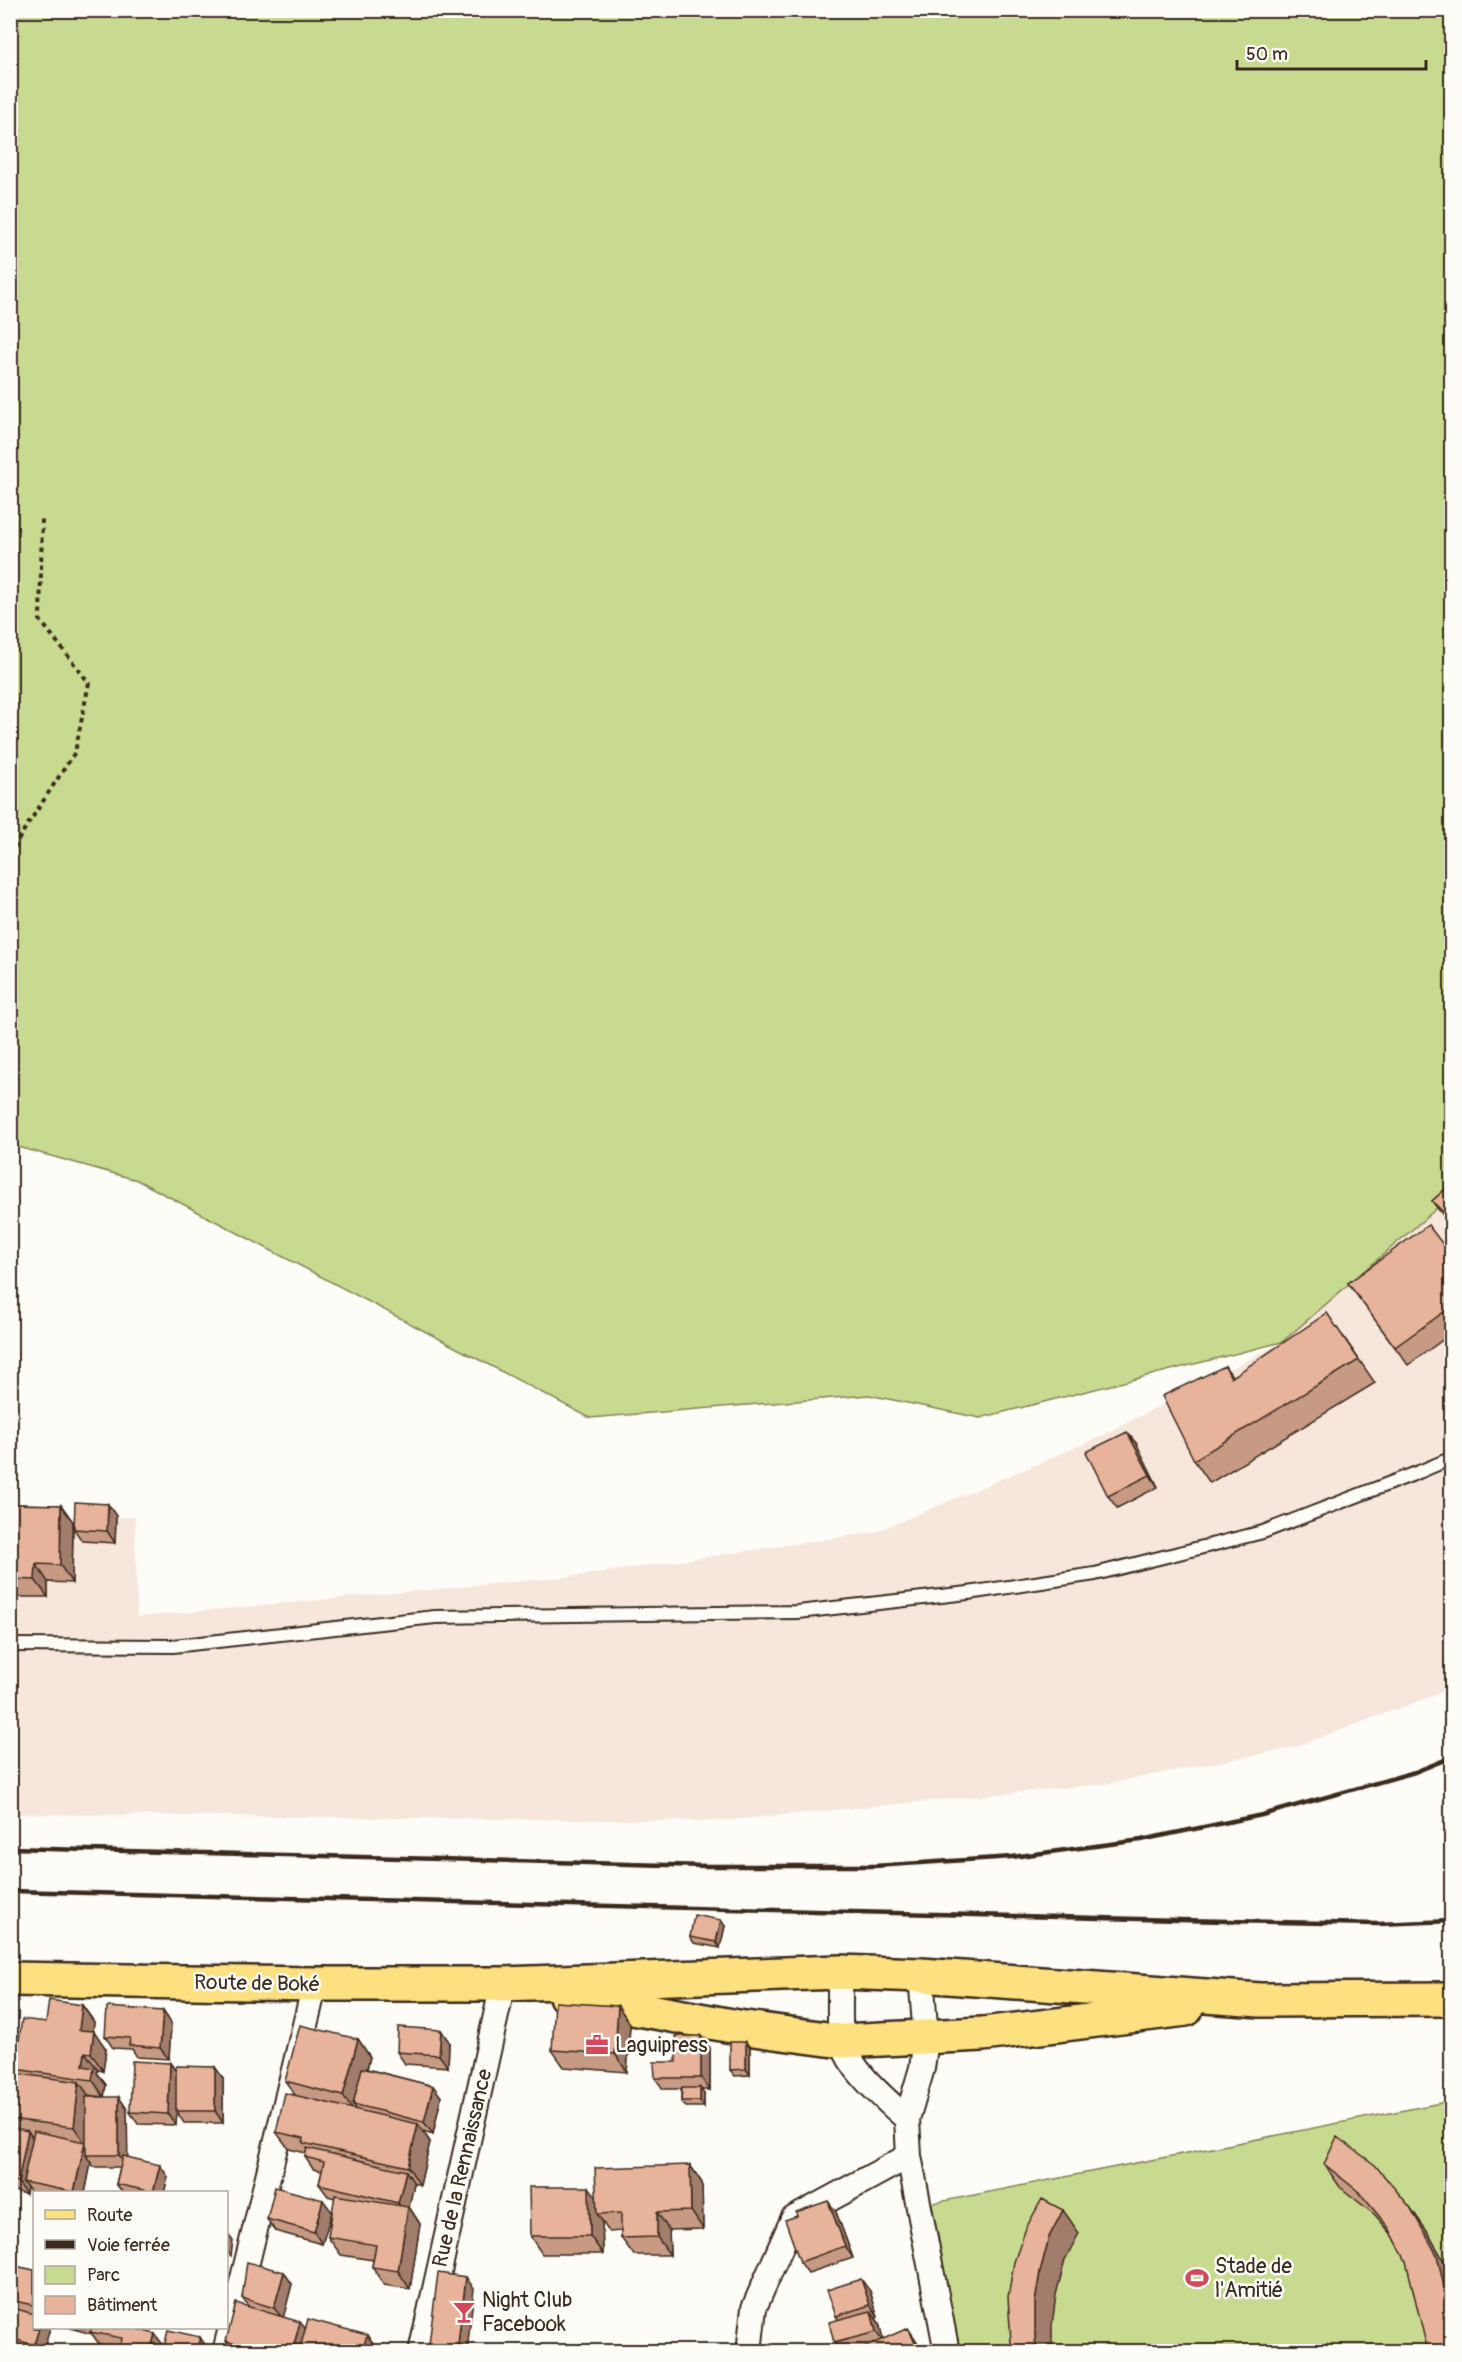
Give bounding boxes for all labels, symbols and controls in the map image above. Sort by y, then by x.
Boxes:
scale bar [1237,33,1426,71]
text: 50 m [1246,43,1288,66]
street label: Route de Boké [194,1969,320,1998]
office icon: Laguipress [584,2032,610,2058]
place label: Laguipress [615,2032,708,2059]
street label: Rue de la Rennaissance [427,2066,499,2270]
legend [33,2191,228,2329]
text: Route [87,2204,132,2227]
text: Voie ferrée [87,2234,170,2257]
place label: Stade de l'Amitié [1215,2253,1292,2304]
text: Parc [87,2264,120,2287]
sports icon: Stade de l'Amitié [1184,2265,1210,2291]
place label: Night Club Facebook [482,2287,572,2338]
text: Bâtiment [87,2294,158,2317]
bar icon: Night Club Facebook [451,2299,477,2325]

